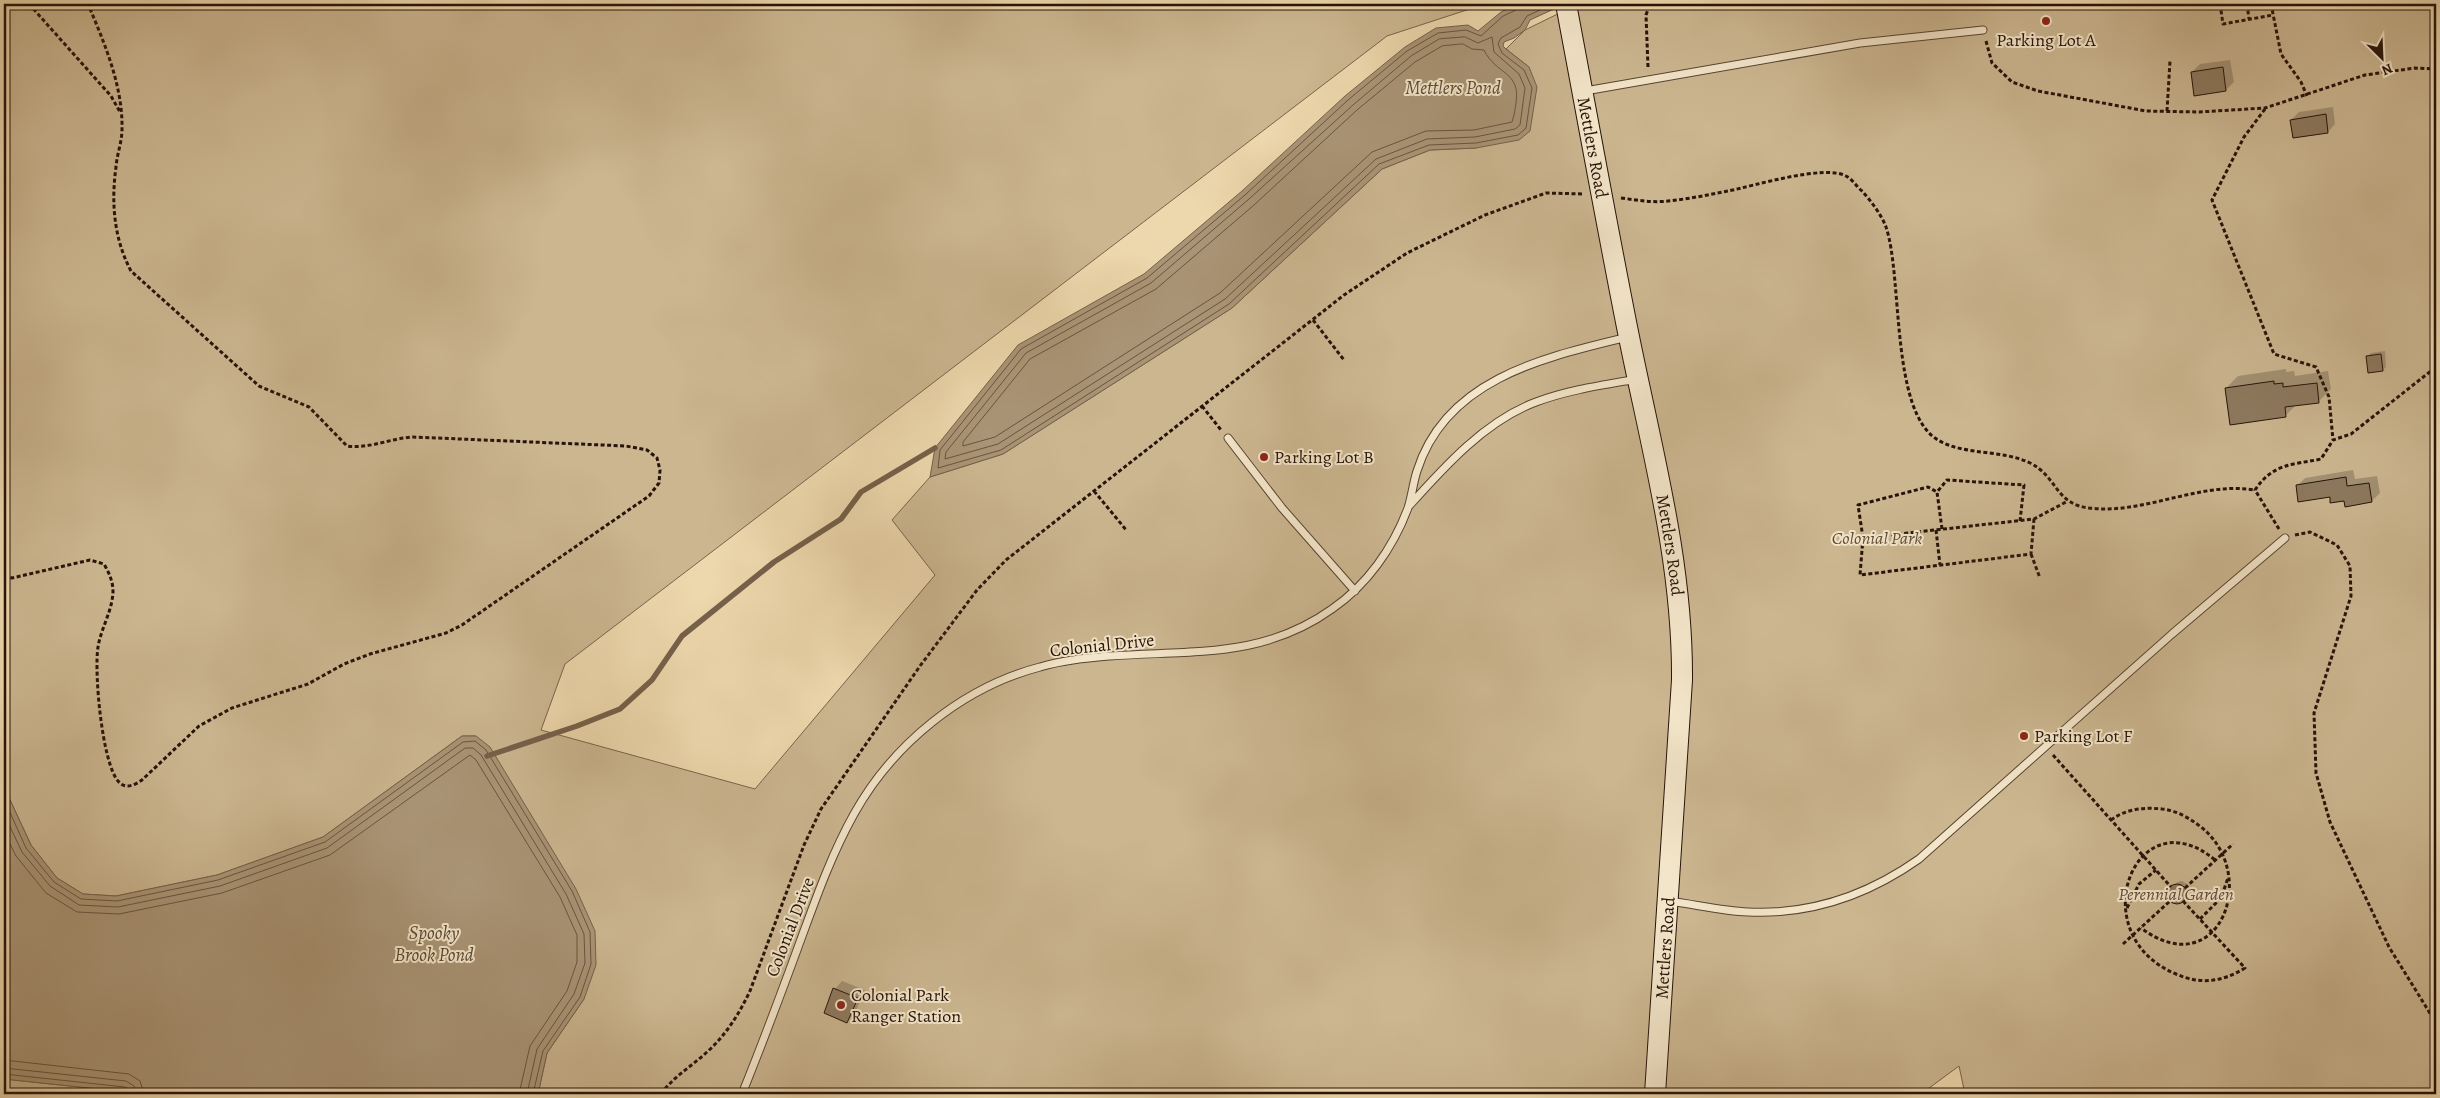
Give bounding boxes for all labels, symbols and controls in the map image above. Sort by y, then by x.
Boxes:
marker: Parking Lot A [2040,15,2052,27]
place label: Parking Lot A [1996,28,2096,52]
north arrow [2358,32,2408,82]
text: N [2379,59,2396,80]
water label: Mettlers Pond [1405,75,1501,101]
street label: Mettlers Road [1572,95,1614,201]
place label: Parking Lot B [1274,445,1374,469]
marker: Parking Lot B [1258,451,1270,463]
street label: Mettlers Road [1650,492,1690,597]
park label: Colonial Park [1832,526,1922,550]
street label: Colonial Drive [1049,628,1155,662]
place label: Parking Lot F [2034,724,2132,748]
marker: Parking Lot F [2018,730,2030,742]
street label: Colonial Drive [760,874,820,980]
park label: Perennial Garden [2118,882,2234,906]
street label: Mettlers Road [1649,896,1681,1000]
water label: Spooky Brook Pond [394,920,474,968]
place label: Colonial Park Ranger Station [851,983,961,1028]
marker: Colonial Park Ranger Station [835,999,847,1011]

